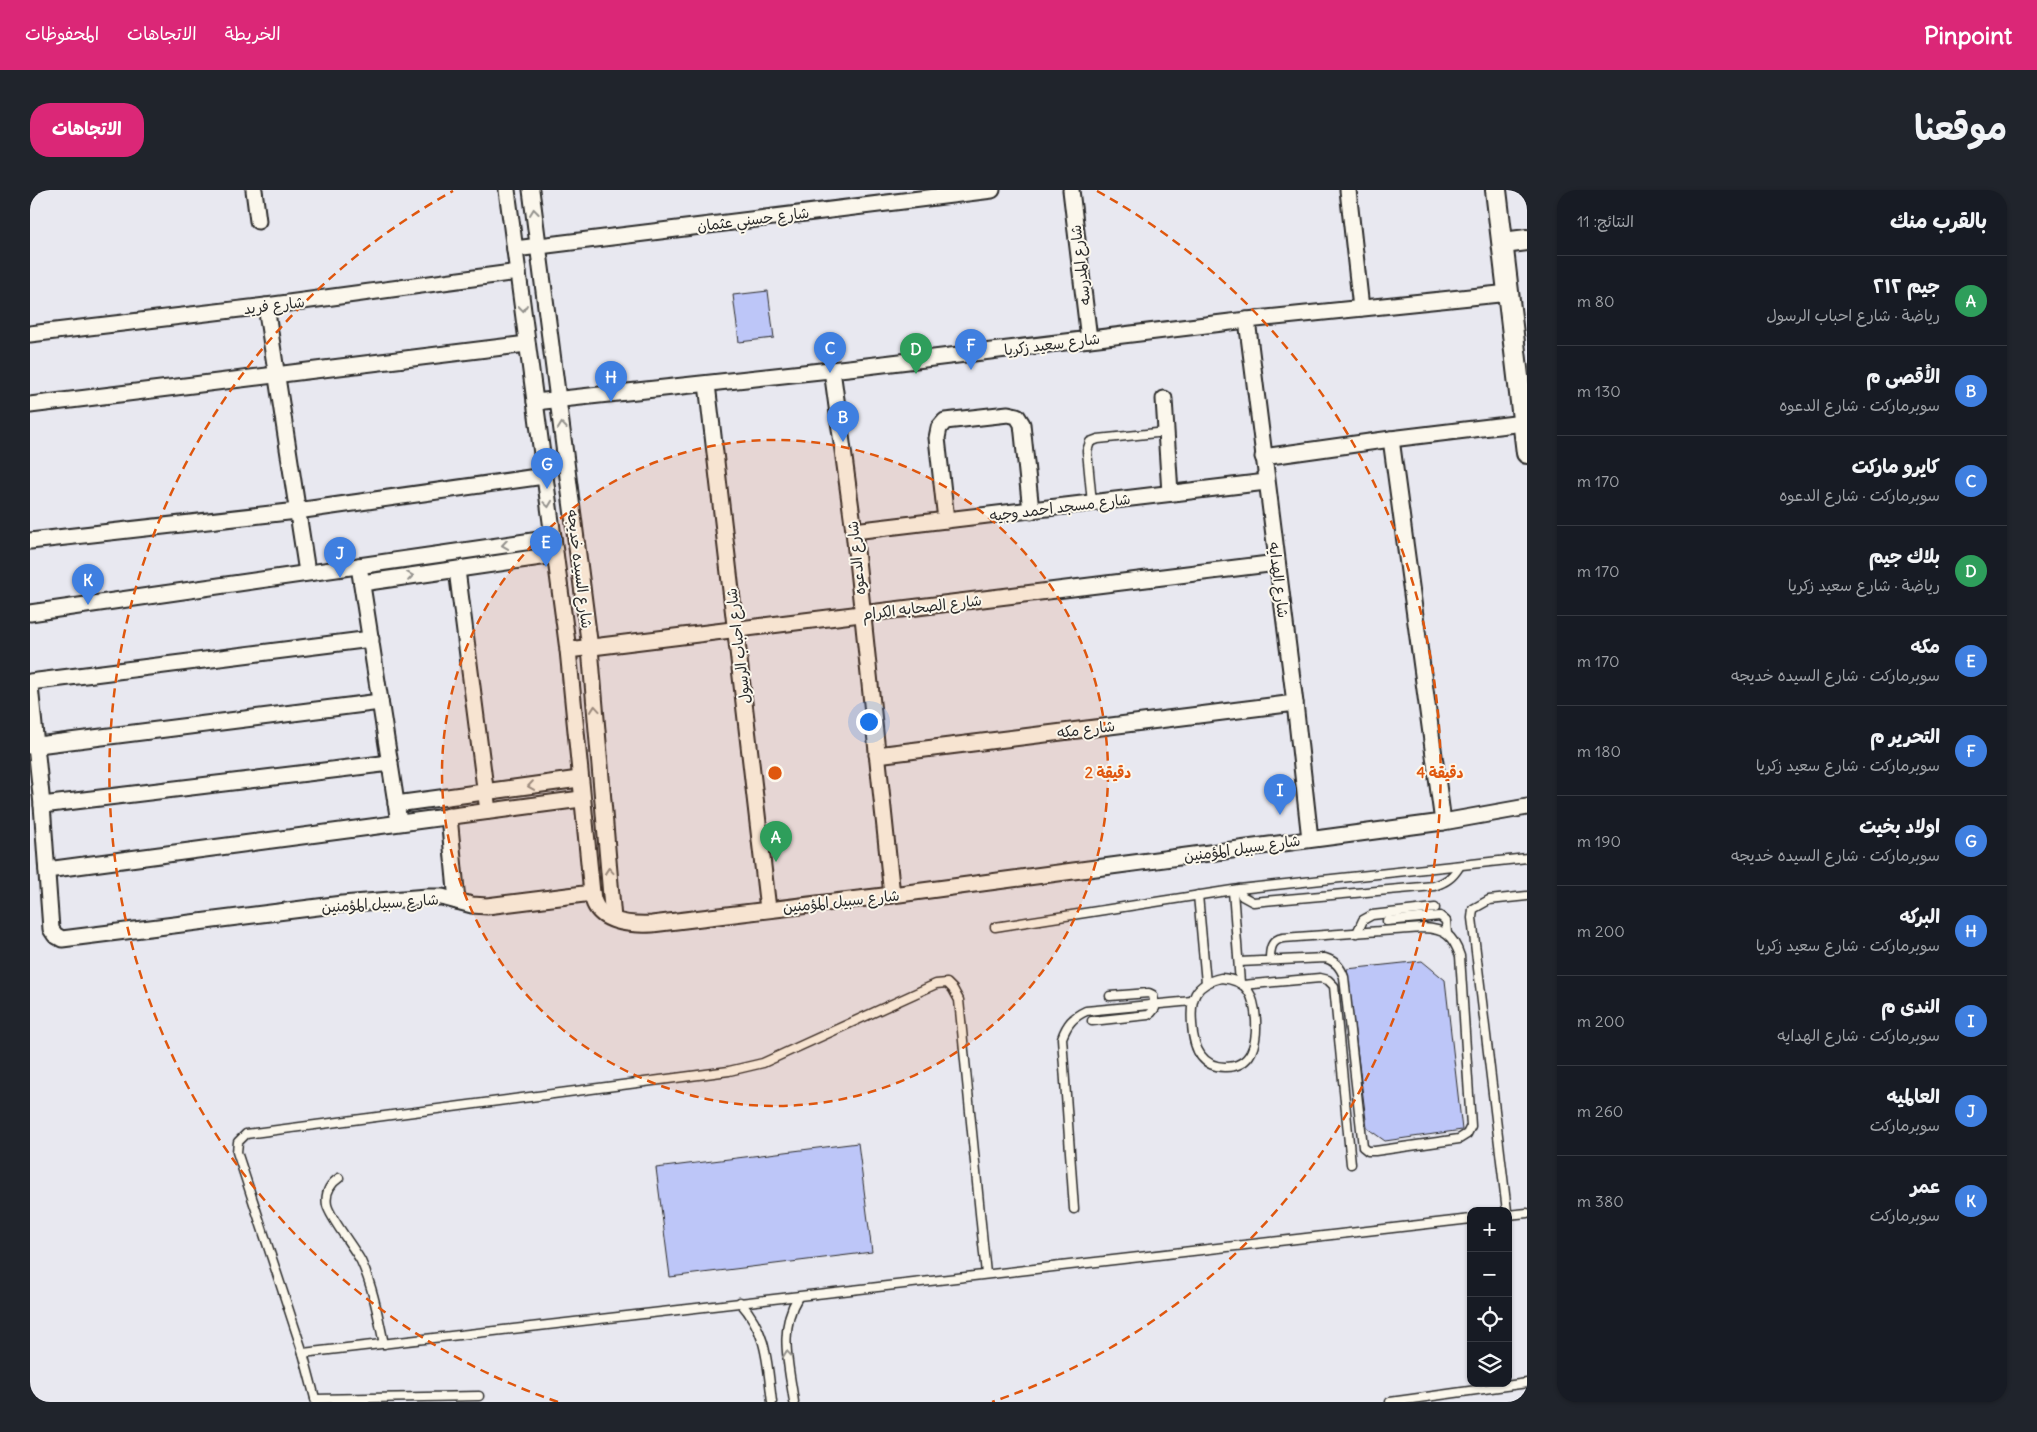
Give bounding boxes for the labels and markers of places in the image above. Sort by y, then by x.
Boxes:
pin: F [955,329,987,370]
pin: C [814,332,846,373]
pin: D [900,333,932,374]
pin: H [595,361,627,402]
pin: B [827,401,859,442]
pin: G [531,448,563,489]
pin: E [530,526,562,567]
pin: J [324,537,356,578]
pin: K [72,564,104,605]
centre of rings [766,764,784,782]
pin: I [1264,774,1296,815]
pin: A [760,821,792,862]

